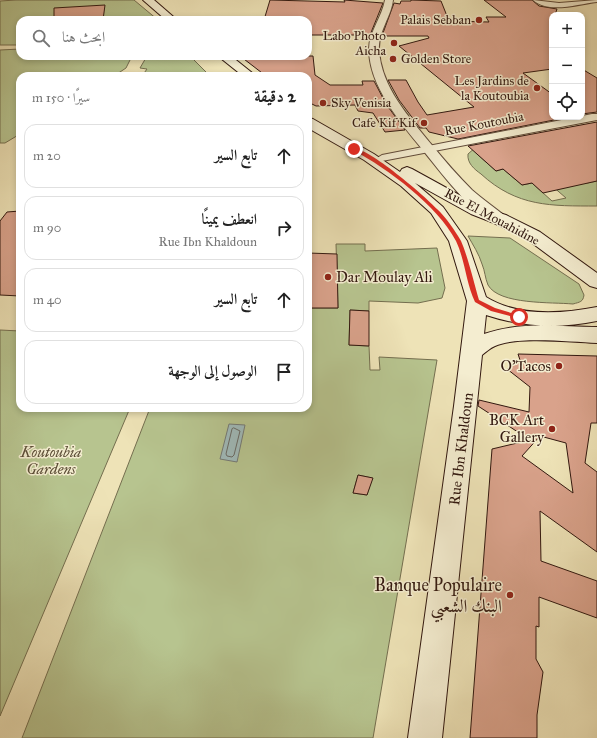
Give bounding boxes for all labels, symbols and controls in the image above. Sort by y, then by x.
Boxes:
place label: Palais Sebban [400,12,471,28]
map controls [549,12,585,120]
button: + [549,12,585,48]
marker: Palais Sebban [474,15,484,25]
search box [16,16,312,60]
icon: search [30,27,52,49]
text: ابحث هنا [62,28,105,46]
place label: Labo Photo Aicha [323,28,387,59]
marker: Labo Photo Aicha [389,38,399,48]
button: − [549,48,585,84]
place label: Golden Store [401,51,472,67]
marker: Golden Store [388,54,398,64]
place label: Les Jardins de la Koutoubia [455,73,530,104]
marker: Les Jardins de la Koutoubia [532,83,542,93]
button: locate [549,84,585,120]
text: 2 دقيقة [254,86,296,107]
text: سيرًا · 150 m [32,90,90,106]
place label: Sky Venisia [331,95,392,111]
marker: Sky Venisia [318,98,328,108]
street label: Rue Koutoubia [443,108,525,140]
place label: Cafe Kif Kif [352,115,419,131]
marker: Cafe Kif Kif [419,118,429,128]
route end [345,140,363,158]
icon: ahead [273,145,295,167]
text: تابع السير [215,146,257,164]
text: 20 m [33,148,61,164]
street label: Rue El Mouahidine [442,185,543,249]
text: انعطف يمينًا [202,210,257,228]
icon: right [273,217,295,239]
text: 90 m [33,220,61,236]
text: Rue Ibn Khaldoun [159,234,257,250]
place label: Dar Moulay Ali [336,268,433,286]
marker: Dar Moulay Ali [323,272,333,282]
icon: ahead [273,289,295,311]
text: تابع السير [215,290,257,308]
text: 40 m [33,292,62,308]
route start [510,308,528,326]
place label: O'Tacos [501,357,551,375]
icon: arrive [273,361,295,383]
marker: O'Tacos [554,361,564,371]
text: الوصول إلى الوجهة [168,362,257,380]
street label: Rue Ibn Khaldoun [445,392,477,506]
place label: BCK Art Gallery [489,411,545,446]
marker: BCK Art Gallery [547,424,557,434]
park label: Koutoubia Gardens [20,443,81,478]
place label: Banque Populaire البنك الشعبي [374,574,502,623]
marker: Banque Populaire البنك الشعبي [505,590,515,600]

